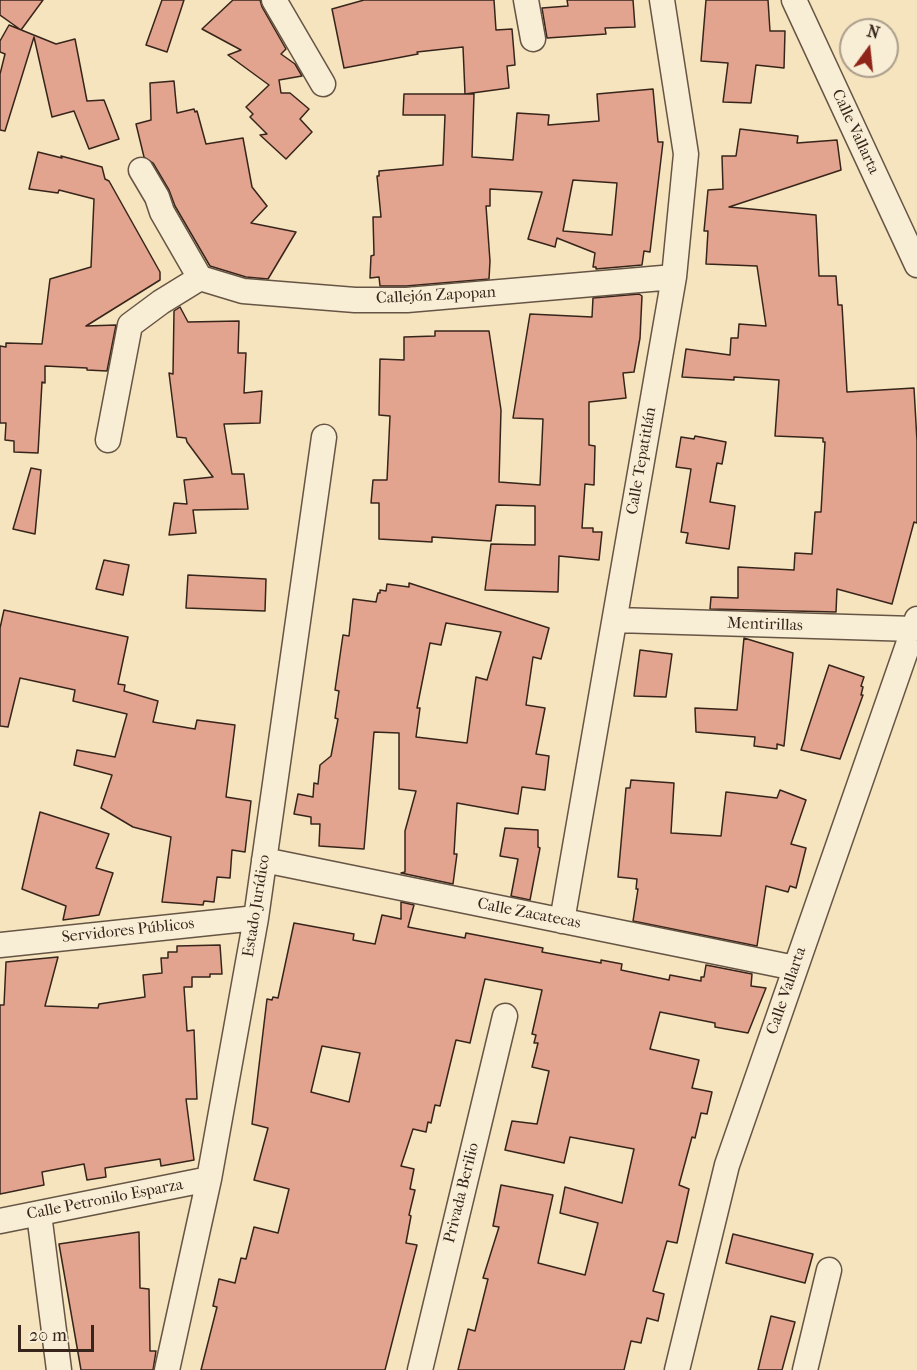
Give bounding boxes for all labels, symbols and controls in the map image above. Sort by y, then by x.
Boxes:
north arrow [839,18,899,78]
text: N [865,21,882,43]
street label: Calle Vallarta [827,87,883,177]
street label: Callejón Zapopan [376,283,496,309]
street label: Calle Tepatitlán [623,406,661,516]
street label: Mentirillas [727,614,803,636]
street label: Estado Jurídico [239,853,275,959]
street label: Calle Zacatecas [476,895,582,933]
street label: Servidores Públicos [61,914,195,948]
street label: Calle Vallarta [763,945,811,1037]
street label: Privada Berilio [440,1141,484,1245]
street label: Calle Petronilo Esparza [25,1175,185,1225]
scale bar [21,1313,98,1351]
text: 20 m [29,1325,67,1346]

